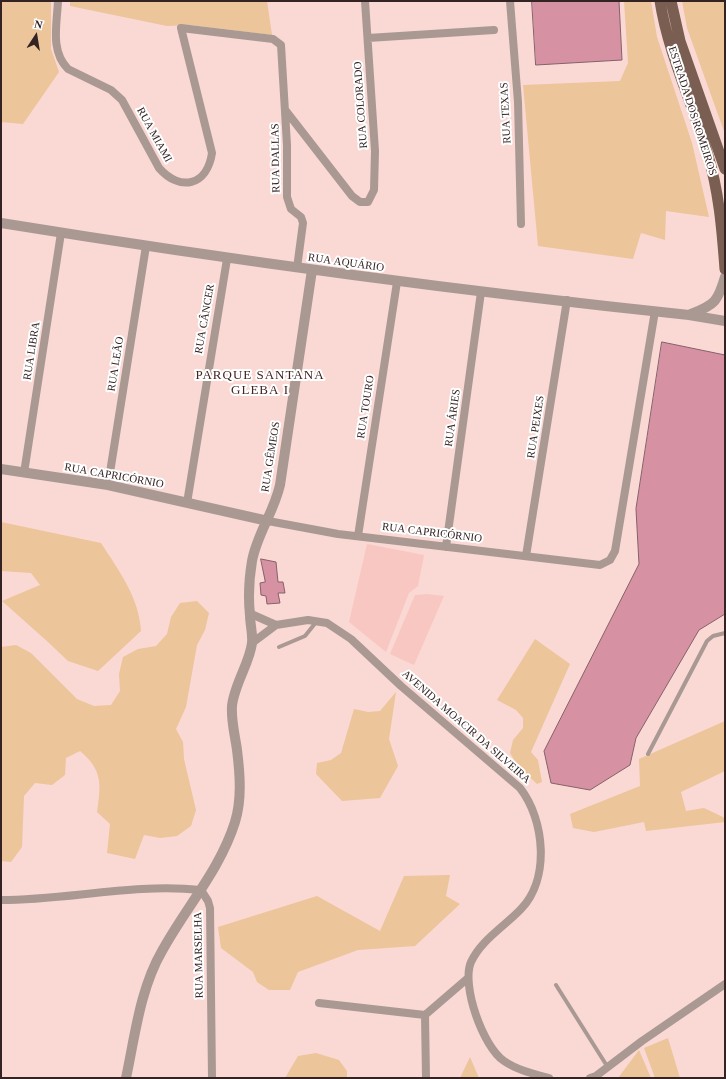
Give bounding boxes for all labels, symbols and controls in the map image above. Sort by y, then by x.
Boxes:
north arrow [16,16,56,56]
text: N [33,18,44,31]
street label: ESTRADA DOS ROMEIROS [665,45,719,177]
street label: RUA COLORADO [351,61,371,149]
street label: RUA TEXAS [498,82,514,144]
street label: RUA MIAMI [133,105,175,165]
street label: RUA DALLAS [269,123,283,193]
street label: RUA AQUÁRIO [307,251,385,275]
street label: RUA CÂNCER [192,283,218,355]
street label: RUA LIBRA [21,321,43,381]
street label: RUA LEÃO [105,336,127,392]
district label: PARQUE SANTANA GLEBA I [195,368,325,399]
street label: RUA TOURO [355,375,377,439]
street label: RUA ÁRIES [442,388,464,448]
street label: RUA PEIXES [525,395,547,459]
street label: RUA GÊMEOS [259,421,283,493]
street label: RUA CAPRICÓRNIO [63,461,165,491]
street label: RUA CAPRICÓRNIO [381,520,483,546]
street label: AVENIDA MOACIR DA SILVEIRA [399,668,533,786]
street label: RUA MARSELHA [192,912,206,998]

